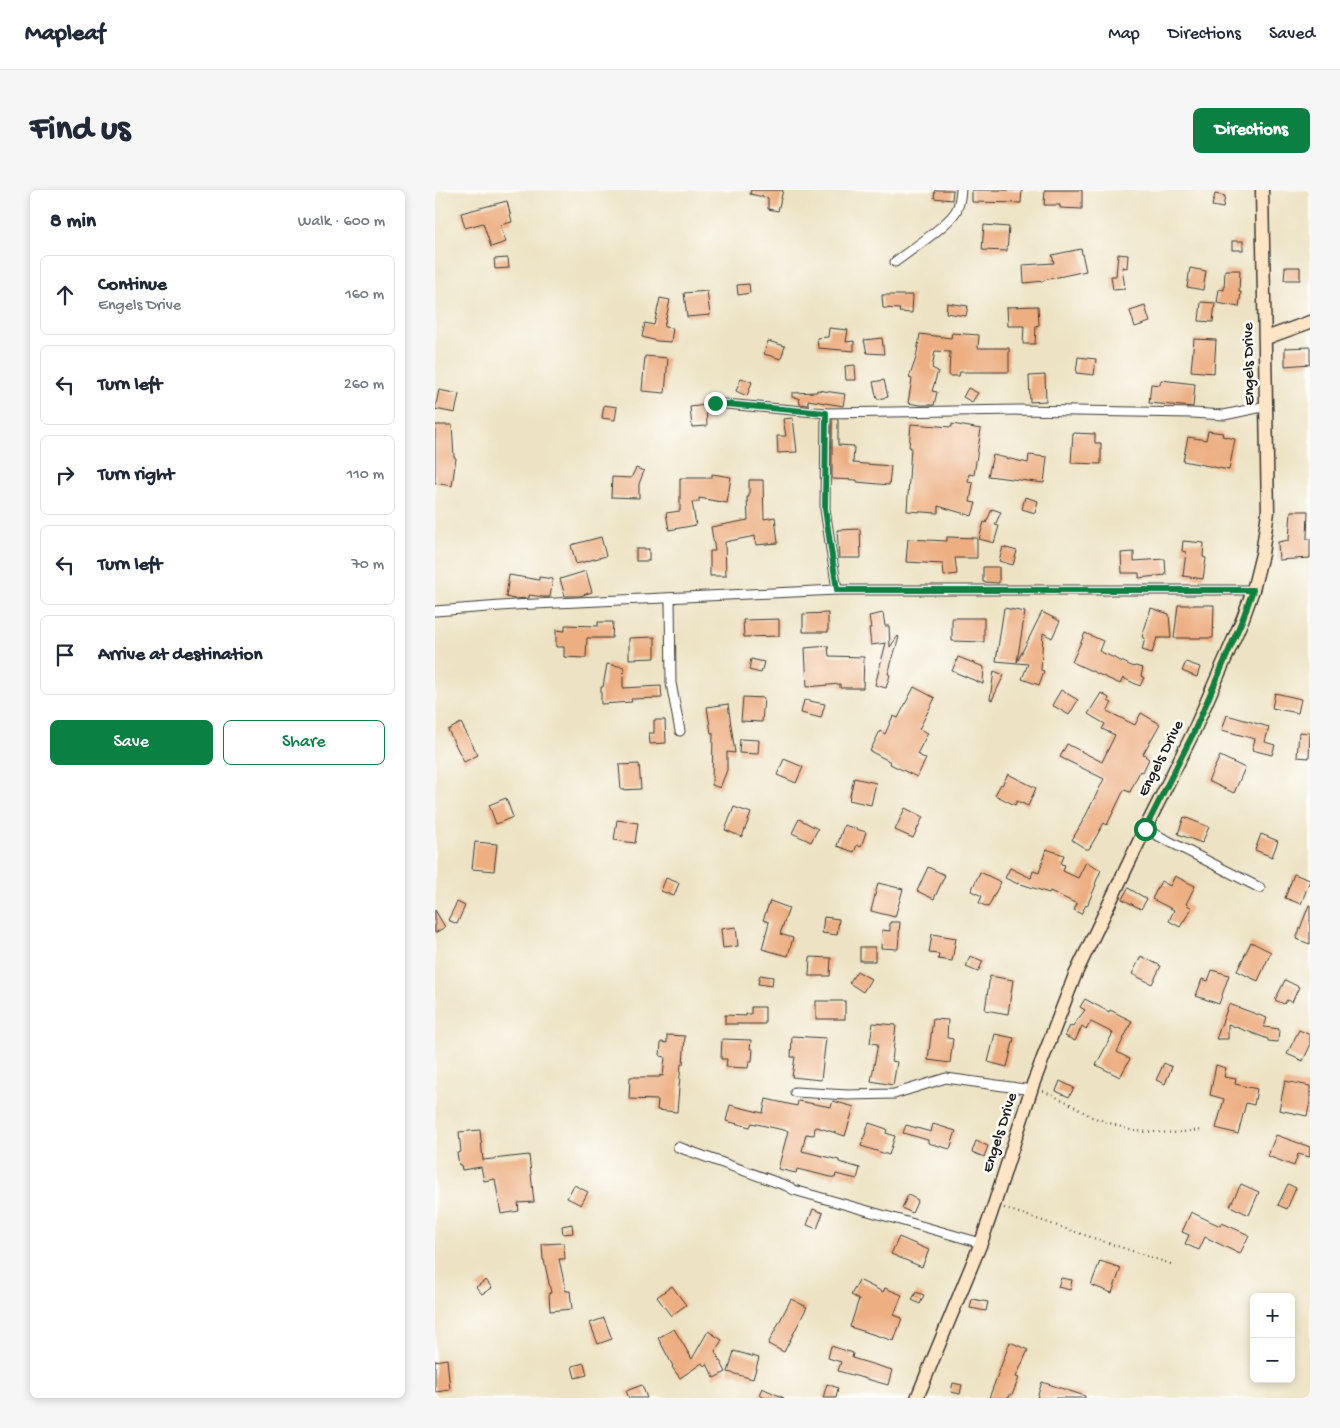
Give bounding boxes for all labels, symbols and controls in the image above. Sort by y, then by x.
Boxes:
text: Mapleaf [25,20,105,49]
text: Map [1108,24,1140,45]
text: Directions [1168,24,1241,45]
text: Saved [1269,24,1315,45]
button: Directions [1193,108,1310,153]
text: Find us [30,110,130,151]
text: 8 min [50,210,96,235]
text: Walk · 600 m [298,213,385,232]
text: Continue [98,274,167,297]
icon: ahead [51,281,79,309]
text: 160 m [345,286,384,305]
text: Engels Drive [98,297,181,316]
street label: Engels Drive [1240,322,1260,406]
icon: left [51,371,79,399]
text: Turn left [98,374,162,397]
text: 260 m [344,376,384,395]
route end [704,392,727,415]
icon: right [51,461,79,489]
text: Turn right [98,464,174,487]
text: 110 m [347,466,384,485]
icon: left [51,551,79,579]
text: Turn left [98,554,162,577]
text: 70 m [351,556,384,575]
icon: arrive [51,641,79,669]
text: Arrive at destination [98,644,262,667]
street label: Engels Drive [1135,717,1190,800]
button: Save [50,720,213,765]
button: Share [223,720,385,765]
route start [1134,818,1157,841]
street label: Engels Drive [979,1090,1023,1175]
map controls [1250,1293,1295,1383]
button: + [1250,1293,1295,1338]
button: − [1250,1338,1295,1383]

